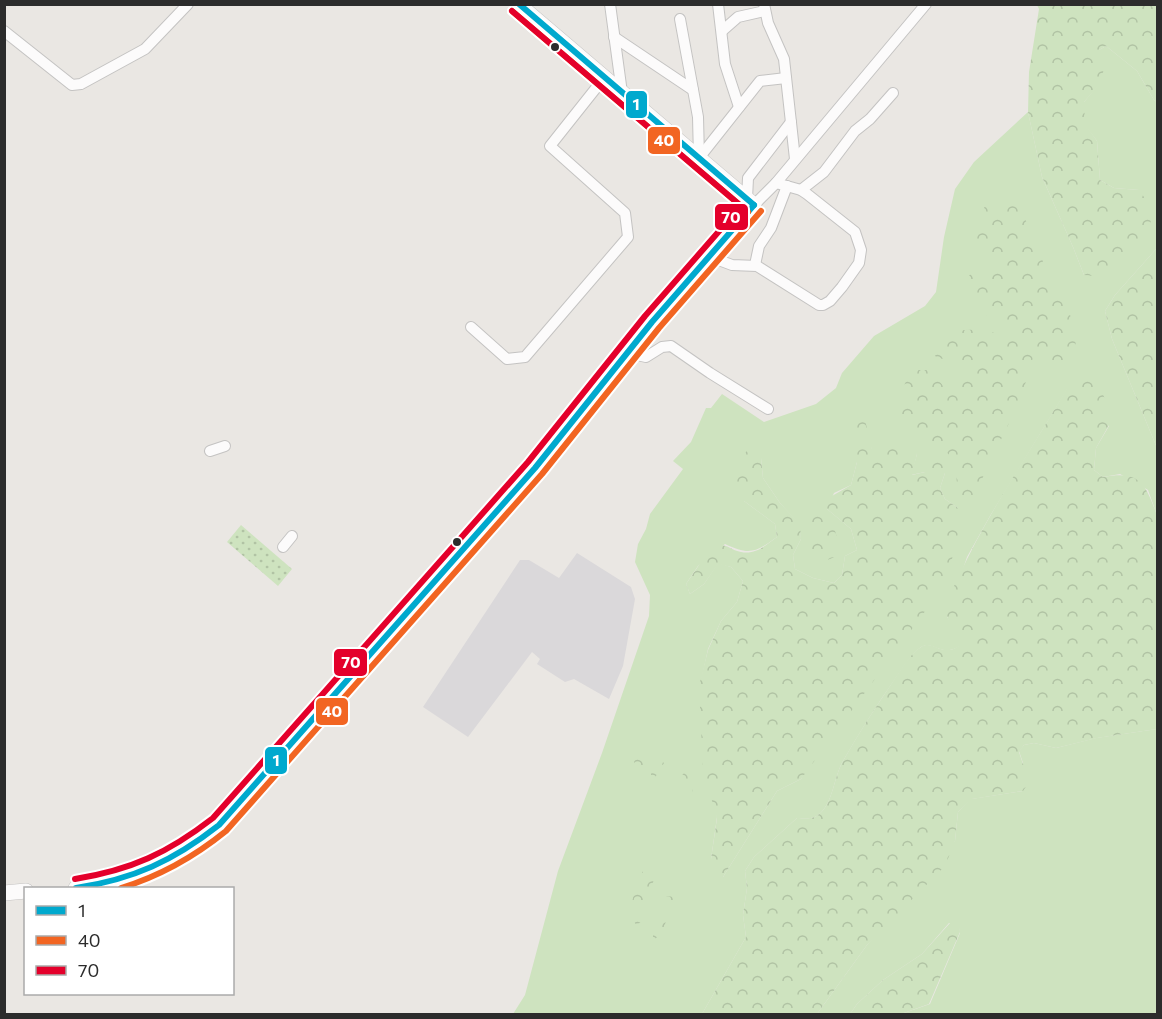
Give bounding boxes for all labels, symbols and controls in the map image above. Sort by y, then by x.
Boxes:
unlabelled marker [549,41,561,53]
line badge: 1 [625,90,648,119]
text: 1 [632,94,640,113]
line badge: 40 [647,126,681,155]
text: 40 [654,130,674,149]
line badge: 70 [714,203,749,231]
text: 70 [721,207,741,226]
unlabelled marker [451,536,463,548]
line badge: 70 [333,648,368,677]
text: 70 [341,652,361,671]
line badge: 40 [315,697,349,726]
text: 40 [322,701,342,720]
line badge: 1 [264,746,288,775]
text: 1 [272,750,280,769]
legend [24,887,234,995]
text: 1 [78,899,86,921]
text: 40 [78,929,101,951]
text: 70 [78,959,99,981]

